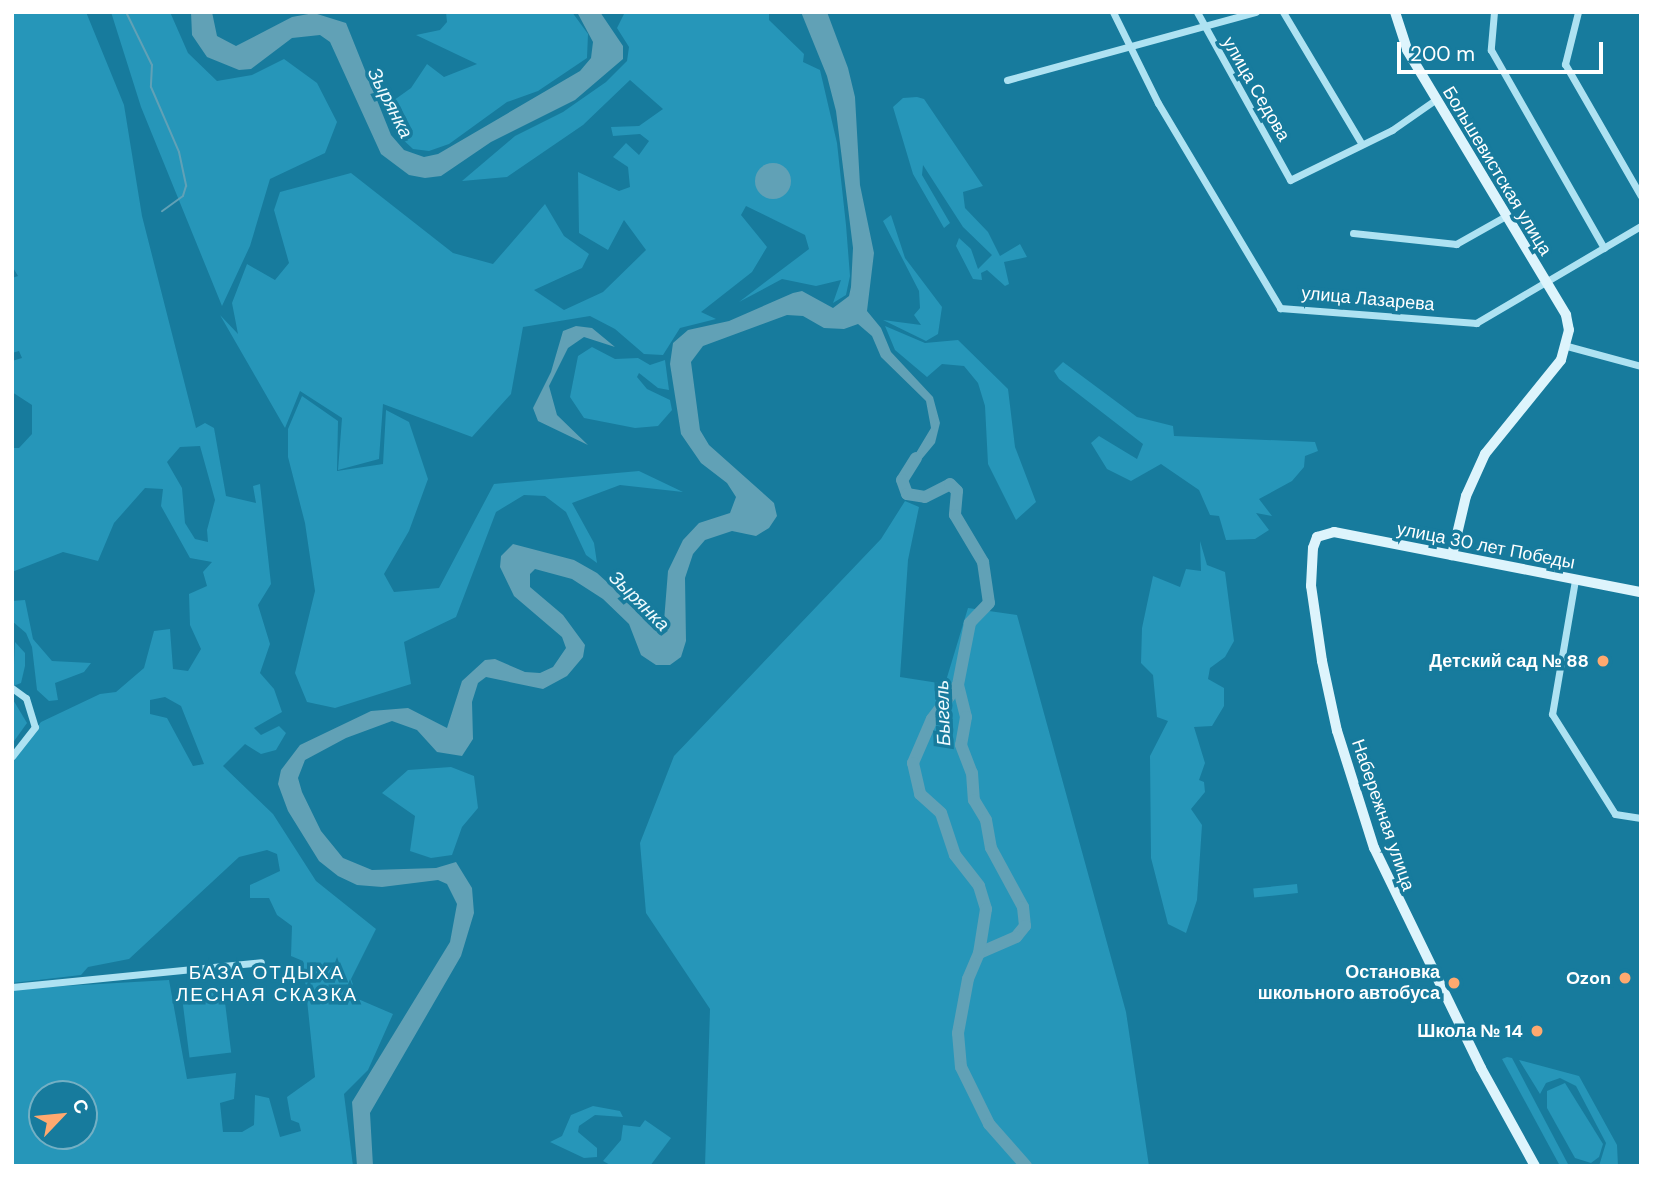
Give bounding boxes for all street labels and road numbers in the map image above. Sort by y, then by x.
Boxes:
street label: улица Седова [1217,33,1295,145]
street label: Большевистская улица [1438,82,1556,260]
street label: улица Лазарева [1301,282,1435,316]
street label: улица 30 лет Победы [1395,518,1577,574]
street label: Набережная улица [1347,736,1419,894]

